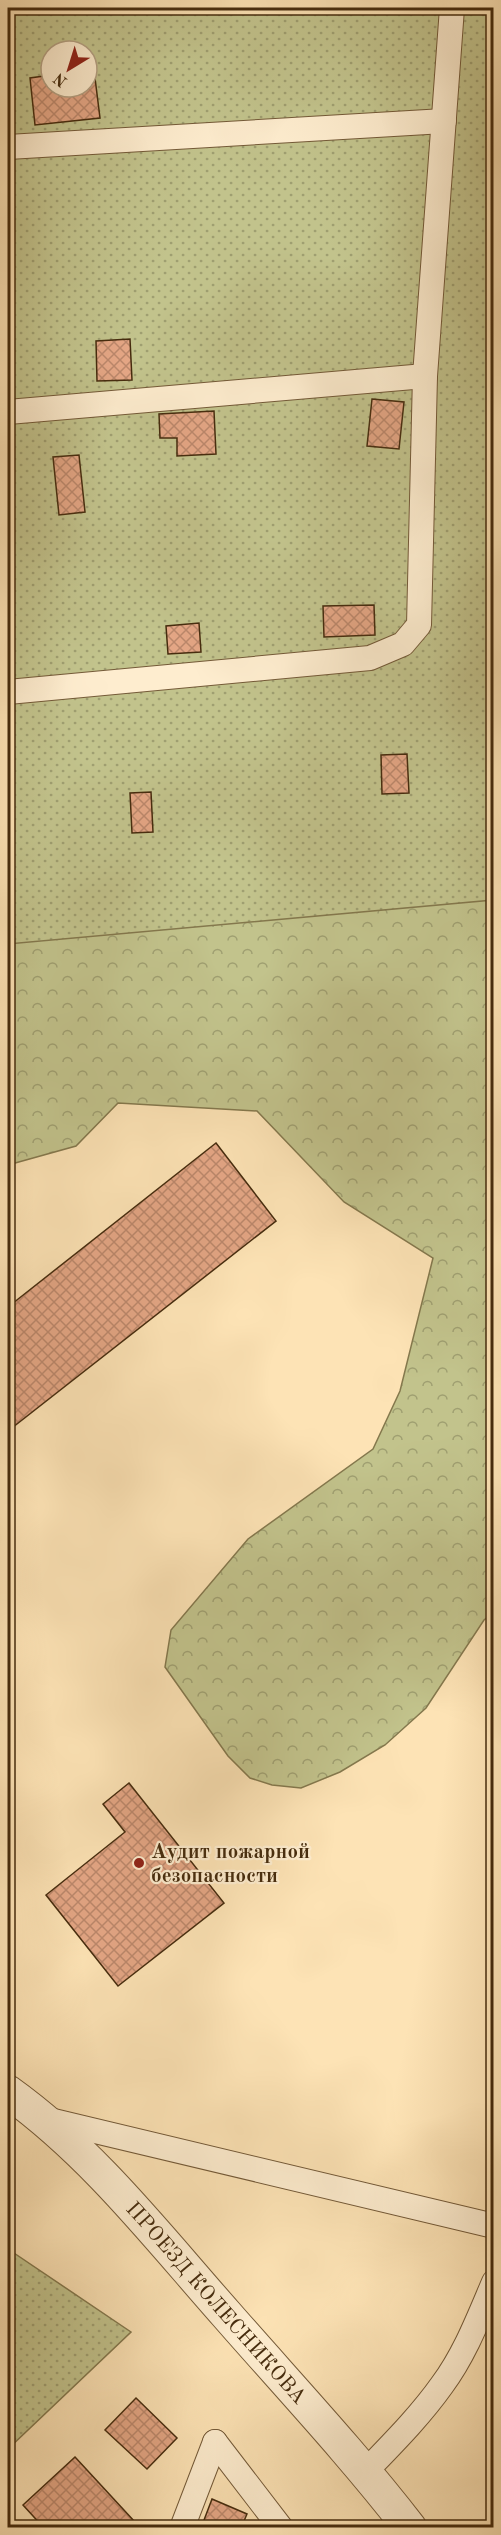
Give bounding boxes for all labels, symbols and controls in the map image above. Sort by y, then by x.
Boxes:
north arrow [39,39,99,99]
text: N [51,69,71,89]
place label: Аудит пожарной безопасности [151,1842,310,1887]
marker: Аудит пожарной безопасности [132,1856,146,1870]
street label: ПРОЕЗД КОЛЕСНИКОВА [121,2199,309,2408]

